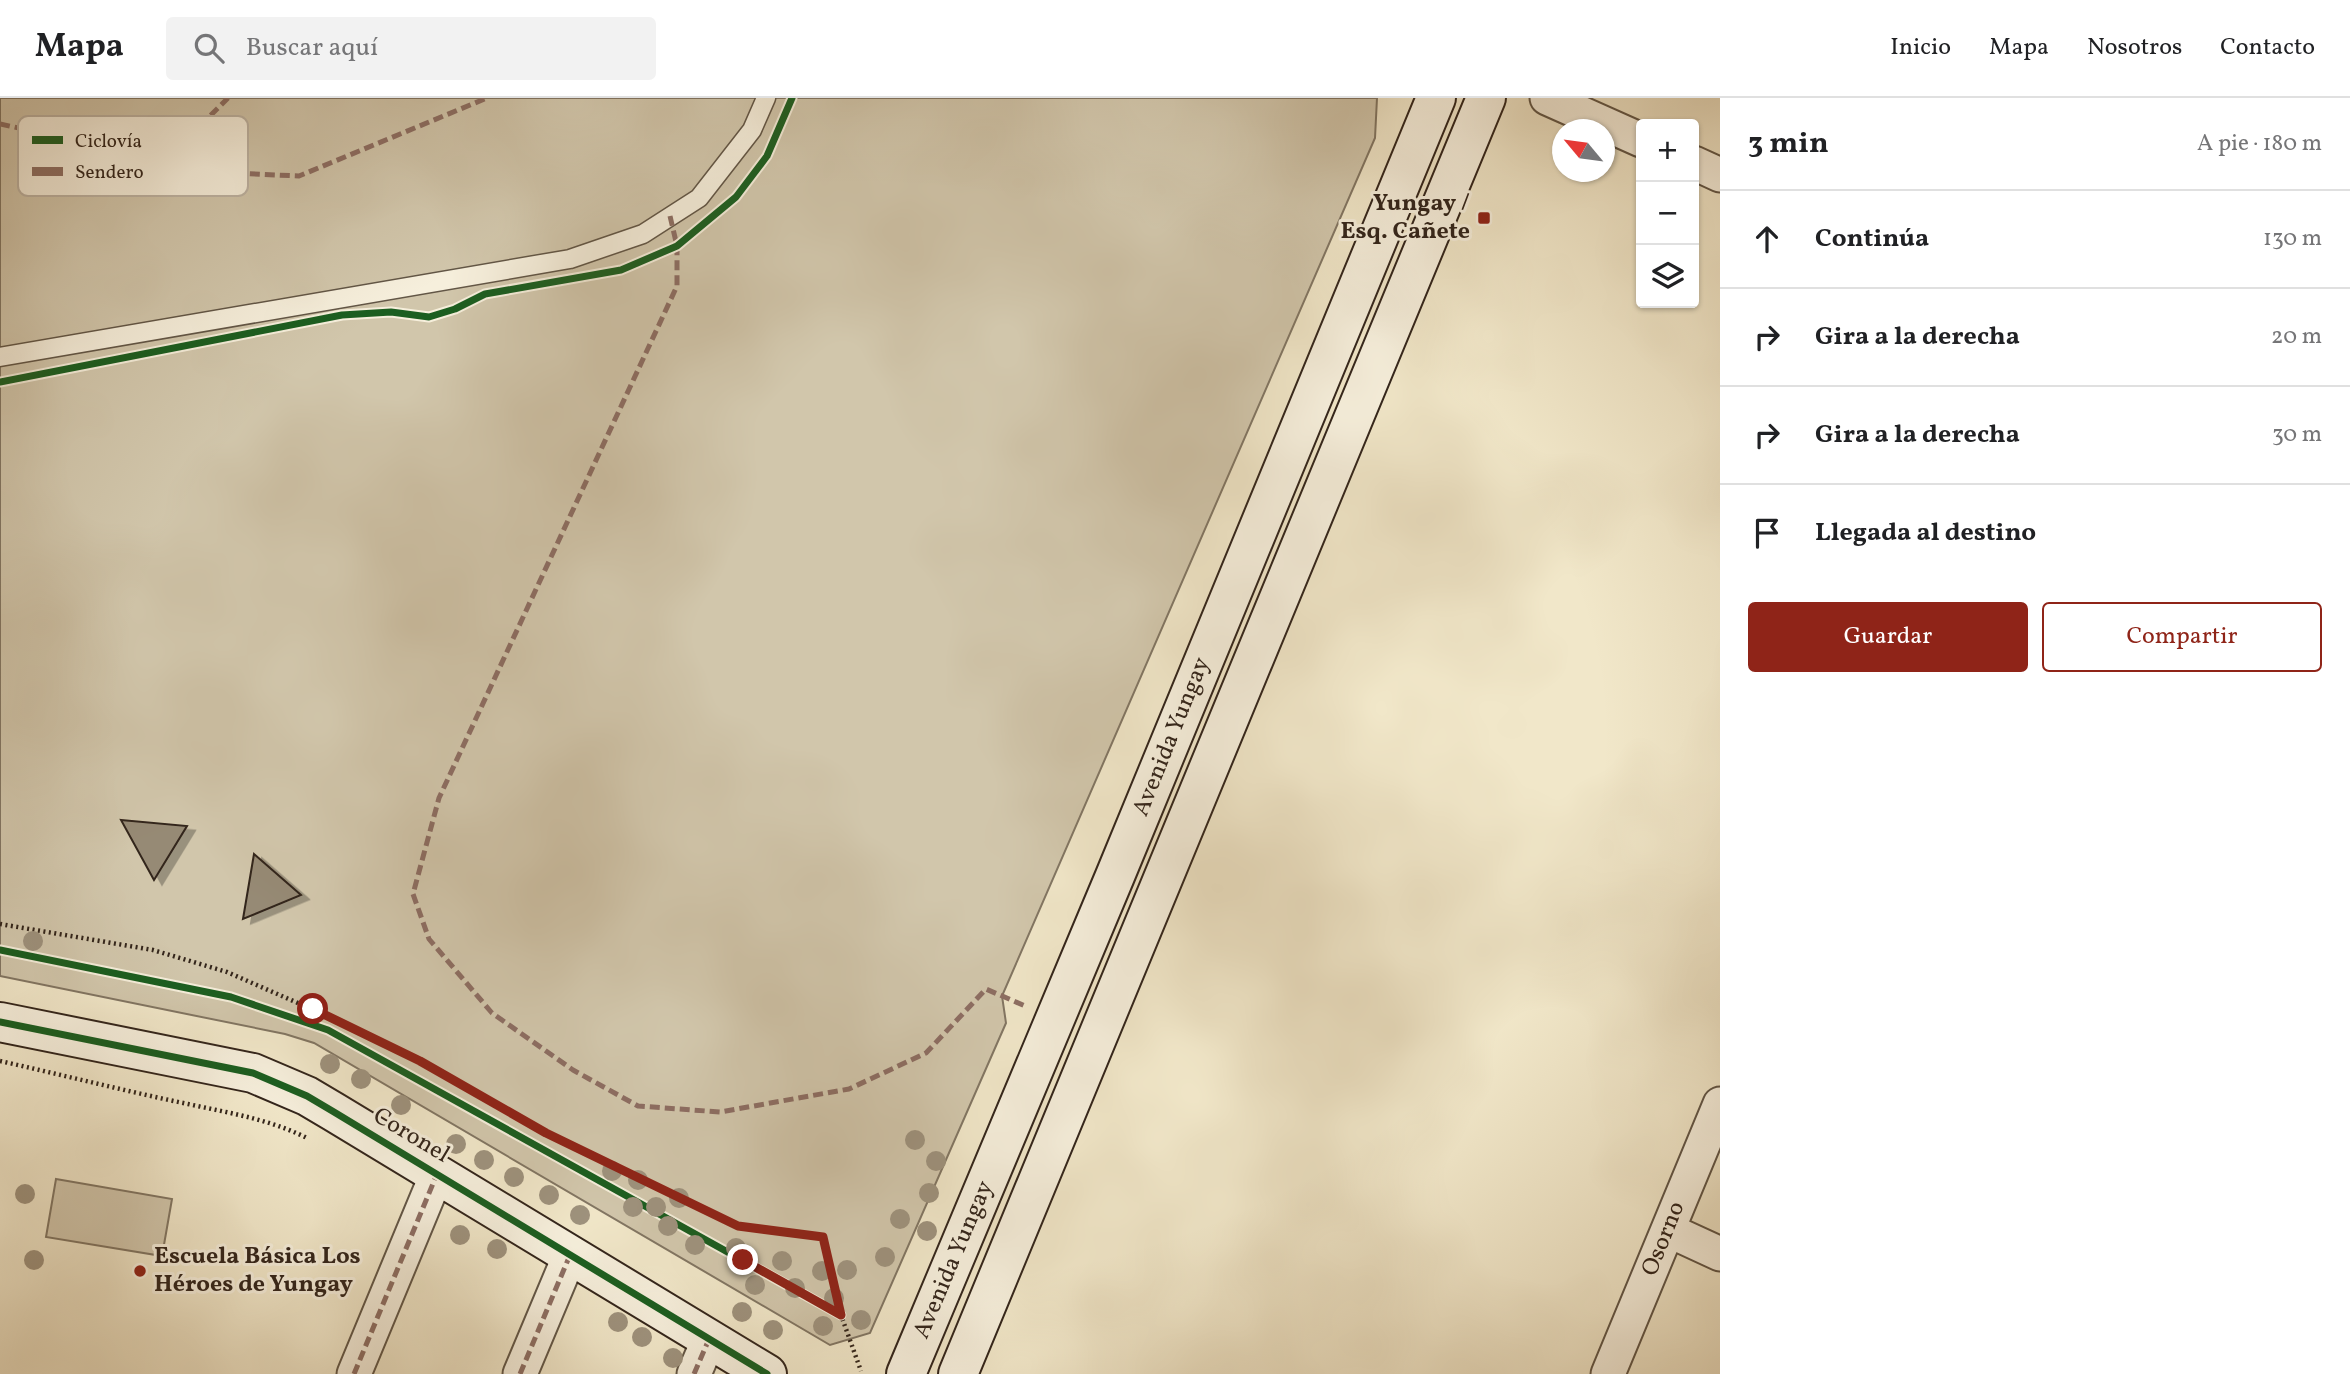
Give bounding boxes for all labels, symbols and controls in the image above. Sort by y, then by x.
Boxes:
search box [166,17,656,80]
text: Mapa [35,25,124,71]
icon: search [190,29,228,67]
text: Buscar aquí [246,30,378,66]
text: Inicio [1890,31,1951,65]
text: Mapa [1989,31,2049,65]
text: Nosotros [2087,31,2182,65]
text: Contacto [2220,31,2315,65]
legend [18,116,248,196]
north arrow [1552,119,1615,182]
map controls [1636,119,1699,308]
button: + [1636,119,1699,182]
text: 3 min [1748,123,1829,165]
text: A pie · 180 m [2197,128,2322,160]
text: Ciclovía [75,129,142,155]
text: Sendero [75,160,144,186]
button: − [1636,182,1699,245]
place label: Yungay / Esq. Cañete [1341,187,1470,249]
marker: Yungay / Esq. Cañete [1476,210,1492,226]
icon: ahead [1748,220,1786,258]
text: Continúa [1815,221,1929,257]
text: 130 m [2263,223,2322,255]
button: layers [1636,245,1699,308]
icon: right [1748,318,1786,356]
text: Gira a la derecha [1815,319,2020,355]
text: 20 m [2271,321,2322,353]
icon: right [1748,416,1786,454]
text: Gira a la derecha [1815,417,2020,453]
text: 30 m [2272,419,2322,451]
icon: arrive [1748,514,1786,552]
text: Llegada al destino [1815,515,2036,551]
button: Guardar [1748,602,2028,672]
button: Compartir [2042,602,2322,672]
street label: Avenida Yungay [1125,652,1219,822]
route start [297,993,328,1024]
street label: Coronel [366,1100,456,1172]
street label: Avenida Yungay [905,1176,1003,1344]
street label: Osorno [1634,1197,1694,1281]
place label: Escuela Básica Los Héroes de Yungay [154,1240,361,1302]
route end [727,1244,758,1275]
marker: Escuela Básica Los Héroes de Yungay [132,1263,148,1279]

